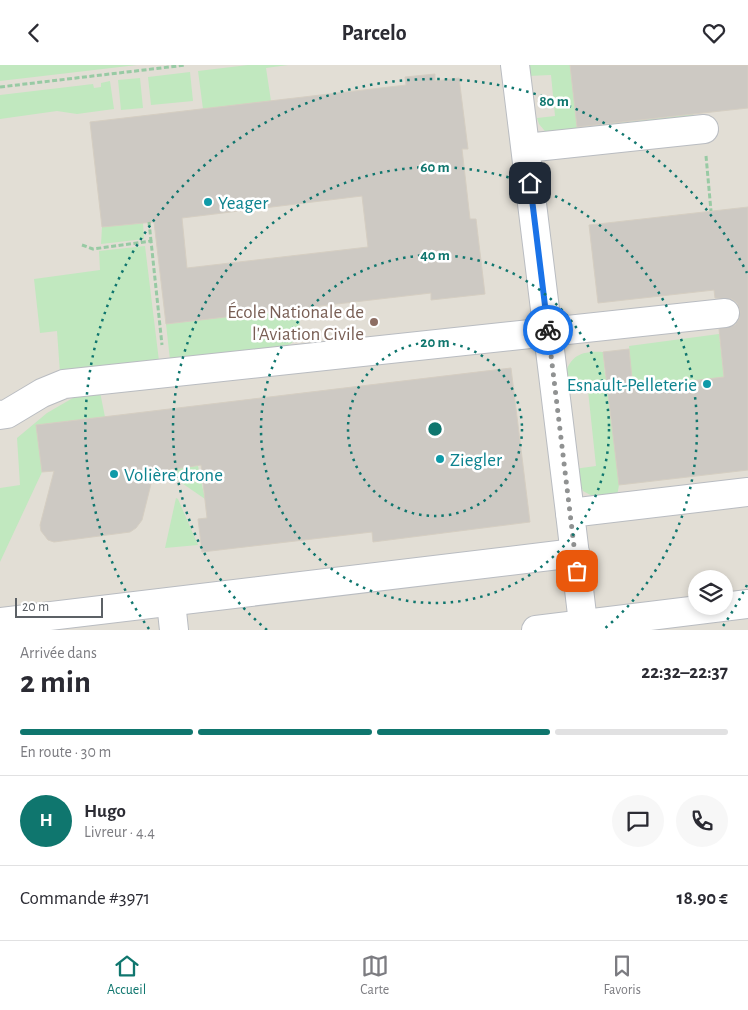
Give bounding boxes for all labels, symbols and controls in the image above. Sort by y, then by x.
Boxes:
icon: back [20,19,48,47]
icon: heart [700,19,728,47]
text: Parcelo [341,22,407,44]
text: 80 m [539,94,569,109]
text: 60 m [420,160,450,175]
pin [509,162,551,204]
icon: home [516,169,544,197]
place label: Yeager [218,194,269,213]
marker: Yeager [202,196,214,208]
text: 40 m [420,248,450,263]
place label: École Nationale de l'Aviation Civile [227,301,364,344]
courier [523,305,573,355]
marker: École Nationale de l'Aviation Civile [368,316,380,328]
icon: bike [534,316,562,344]
text: 20 m [420,335,450,350]
place label: Esnault-Pelleterie [567,376,697,395]
marker: Esnault-Pelleterie [701,378,713,390]
centre of rings [426,420,444,438]
place label: Ziegler [450,451,502,470]
marker: Ziegler [434,453,446,465]
place label: Volière drone [124,466,223,485]
marker: Volière drone [108,468,120,480]
pin [556,550,598,592]
icon: bag [563,557,591,585]
map controls [688,570,733,615]
button: layers [688,570,733,615]
scale bar [15,595,102,618]
text: 20 m [22,600,49,614]
text: Arrivée dans [20,645,97,661]
text: 22:32–22:37 [641,663,728,682]
text: 2 min [20,666,91,698]
text: En route · 30 m [20,744,111,760]
button: chat [612,795,664,847]
button: phone [676,795,728,847]
text: Hugo [84,802,126,821]
text: H [39,811,53,830]
text: Livreur · 4.4 [84,824,155,840]
text: Commande #3971 [20,889,150,908]
text: 18.90 € [677,889,728,908]
tab: Accueil [107,952,146,999]
tab: Carte [360,952,389,999]
tab: Favoris [603,952,641,999]

